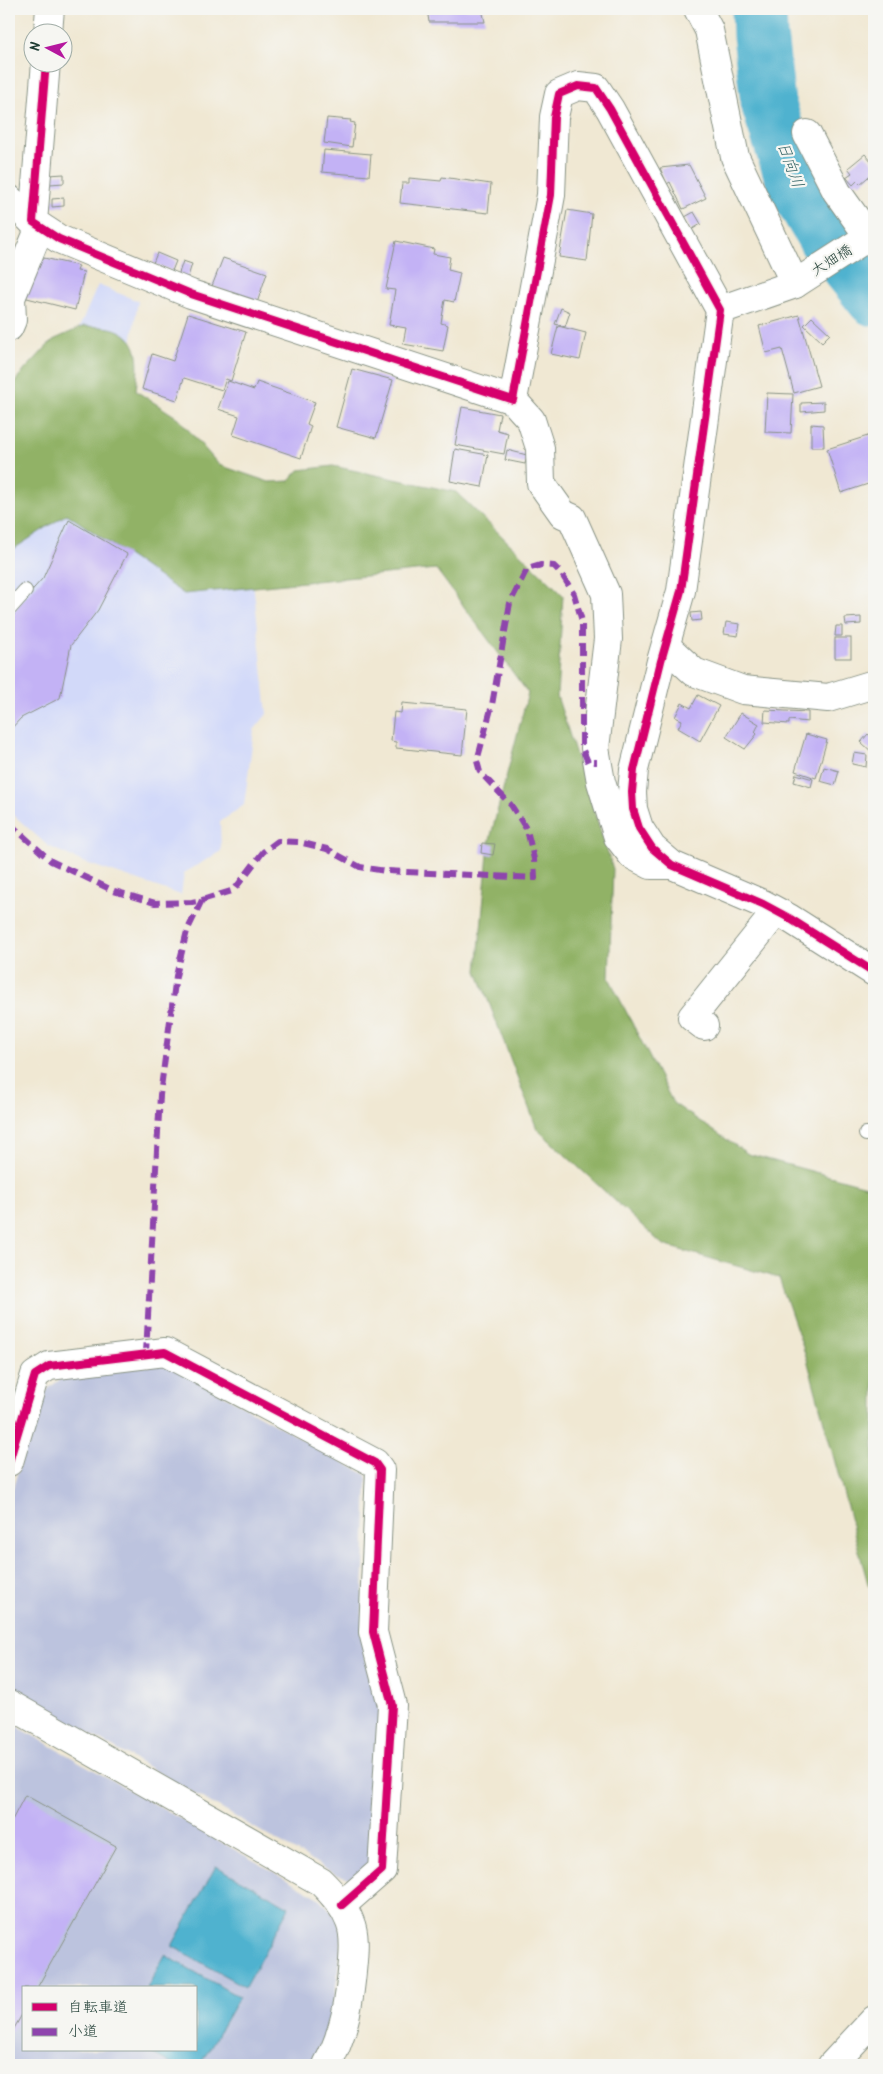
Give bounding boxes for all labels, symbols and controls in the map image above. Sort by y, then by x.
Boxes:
north arrow [22,22,72,72]
text: N [25,41,48,52]
water label: 日向川 [770,138,810,192]
street label: 大畑橋 [807,239,857,283]
legend [22,1986,198,2052]
text: 自転車道 [68,1996,128,2020]
text: 小道 [68,2020,98,2044]

